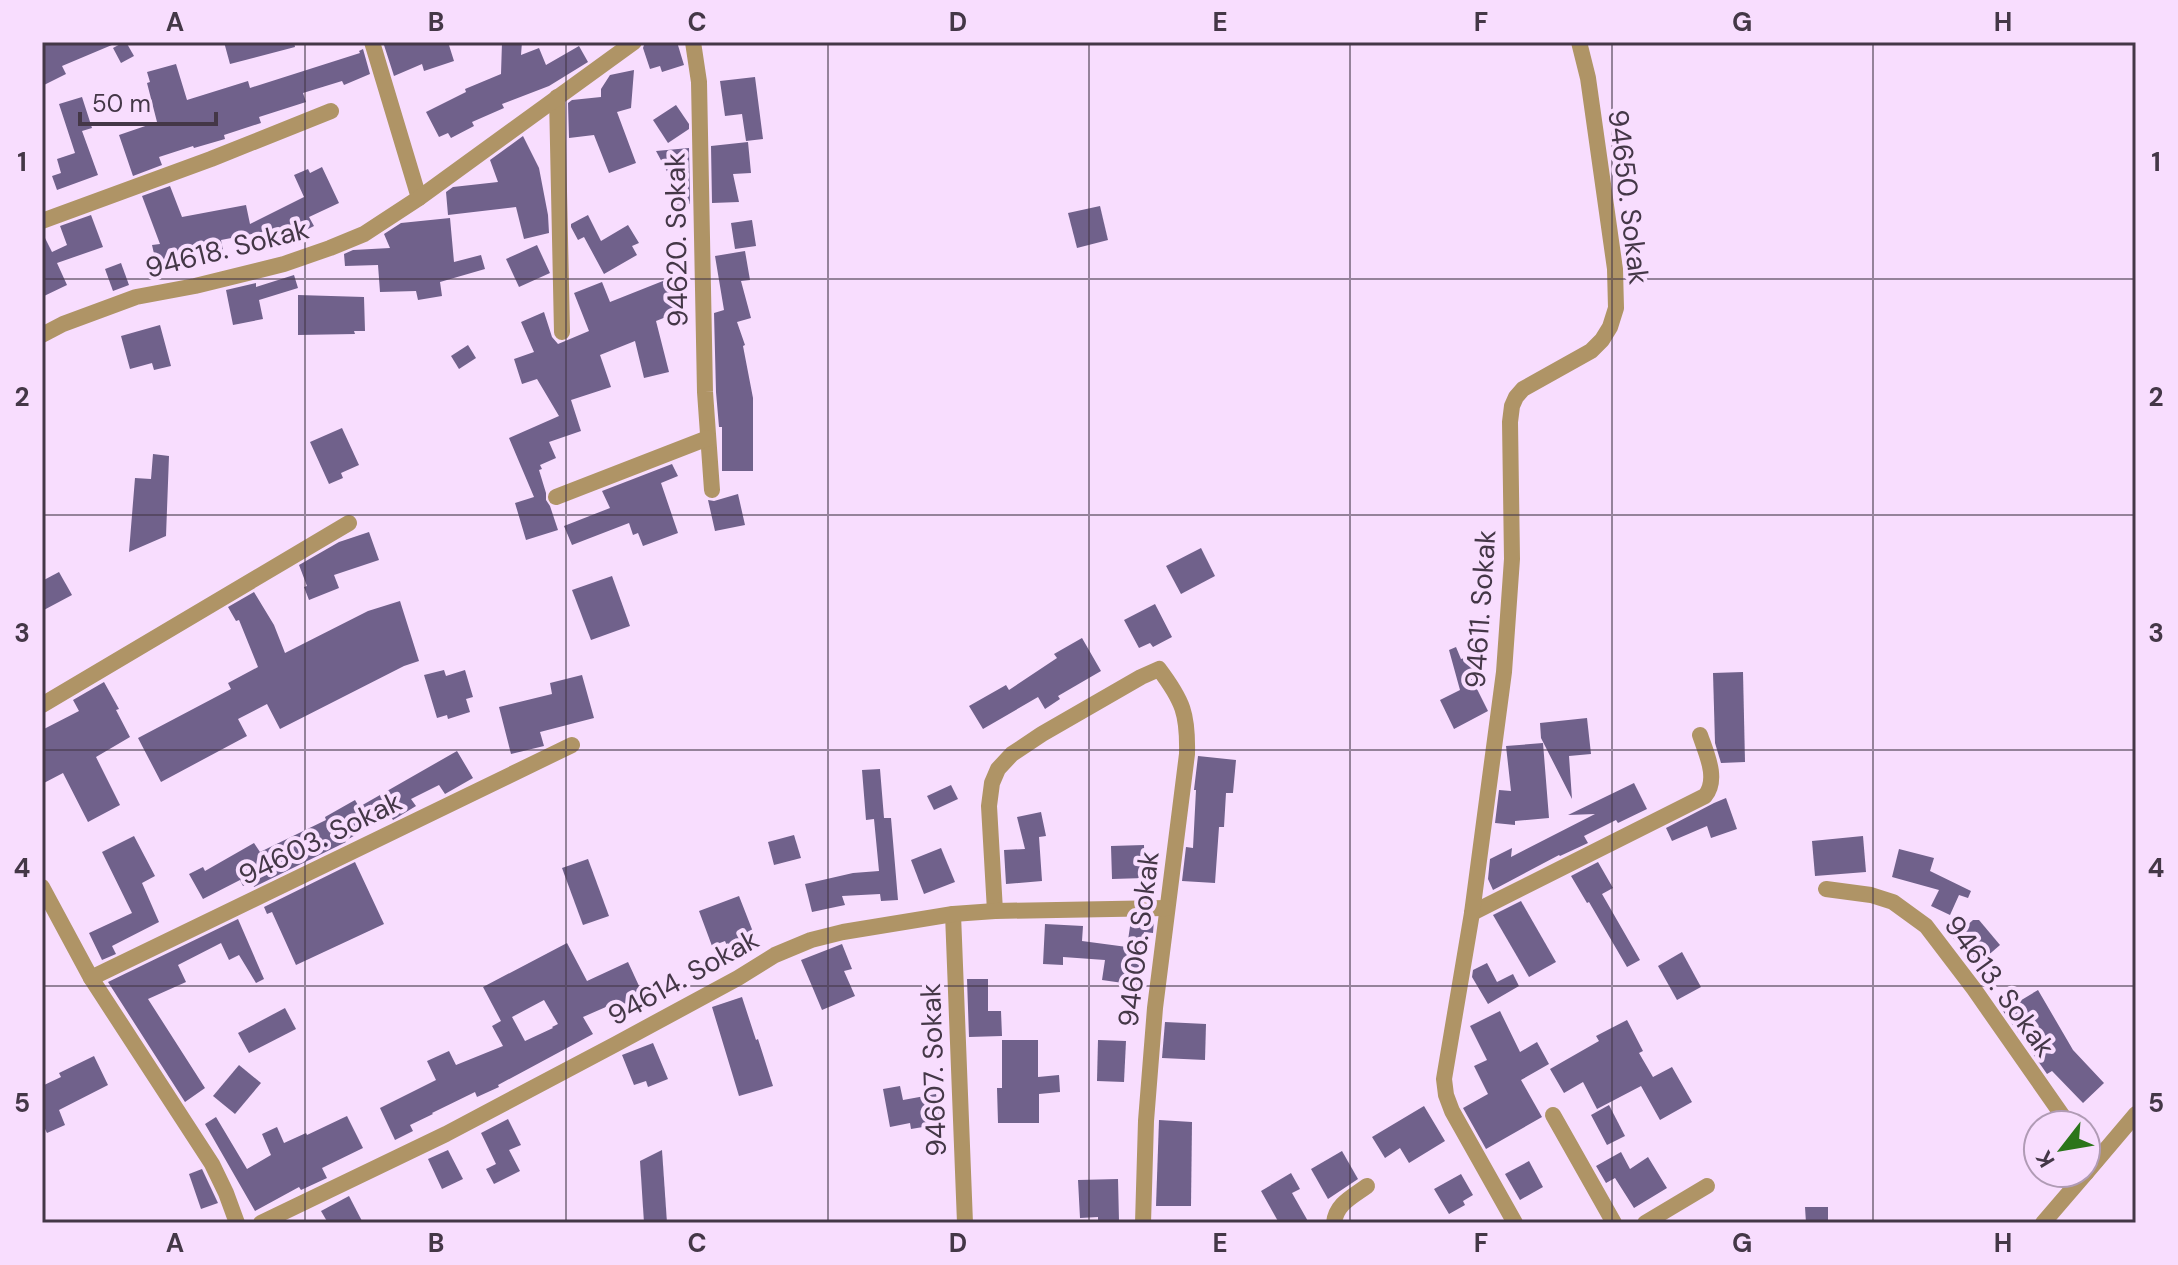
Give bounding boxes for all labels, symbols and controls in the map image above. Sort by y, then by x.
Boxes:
text: A [166,5,184,39]
text: B [428,5,444,39]
text: C [687,5,707,39]
text: D [949,5,967,39]
text: E [1212,5,1228,39]
text: F [1474,5,1488,39]
text: G [1732,5,1752,39]
text: H [1994,5,2012,39]
scale bar [80,76,216,126]
text: 50 m [92,88,151,119]
street label: 94650. Sokak [1599,108,1658,287]
text: 1 [17,145,27,179]
text: 1 [2151,145,2161,179]
street label: 94620. Sokak [656,152,697,328]
street label: 94618. Sokak [142,210,313,287]
text: 2 [14,380,30,414]
text: 2 [2148,380,2164,414]
street label: 94611. Sokak [1457,529,1504,690]
text: 3 [14,616,30,650]
text: 3 [2148,616,2164,650]
street label: 94603. Sokak [233,783,408,894]
street label: 94606. Sokak [1109,849,1168,1029]
text: 4 [14,851,30,885]
text: 4 [2148,851,2164,885]
street label: 94613. Sokak [1936,908,2064,1065]
street label: 94614. Sokak [601,921,765,1034]
street label: 94607. Sokak [912,983,955,1157]
text: 5 [14,1086,30,1120]
text: 5 [2148,1086,2164,1120]
north arrow [2022,1109,2102,1189]
text: K [2029,1145,2061,1173]
text: A [166,1226,184,1260]
text: B [428,1226,444,1260]
text: C [687,1226,707,1260]
text: D [949,1226,967,1260]
text: E [1212,1226,1228,1260]
text: F [1474,1226,1488,1260]
text: G [1732,1226,1752,1260]
text: H [1994,1226,2012,1260]

